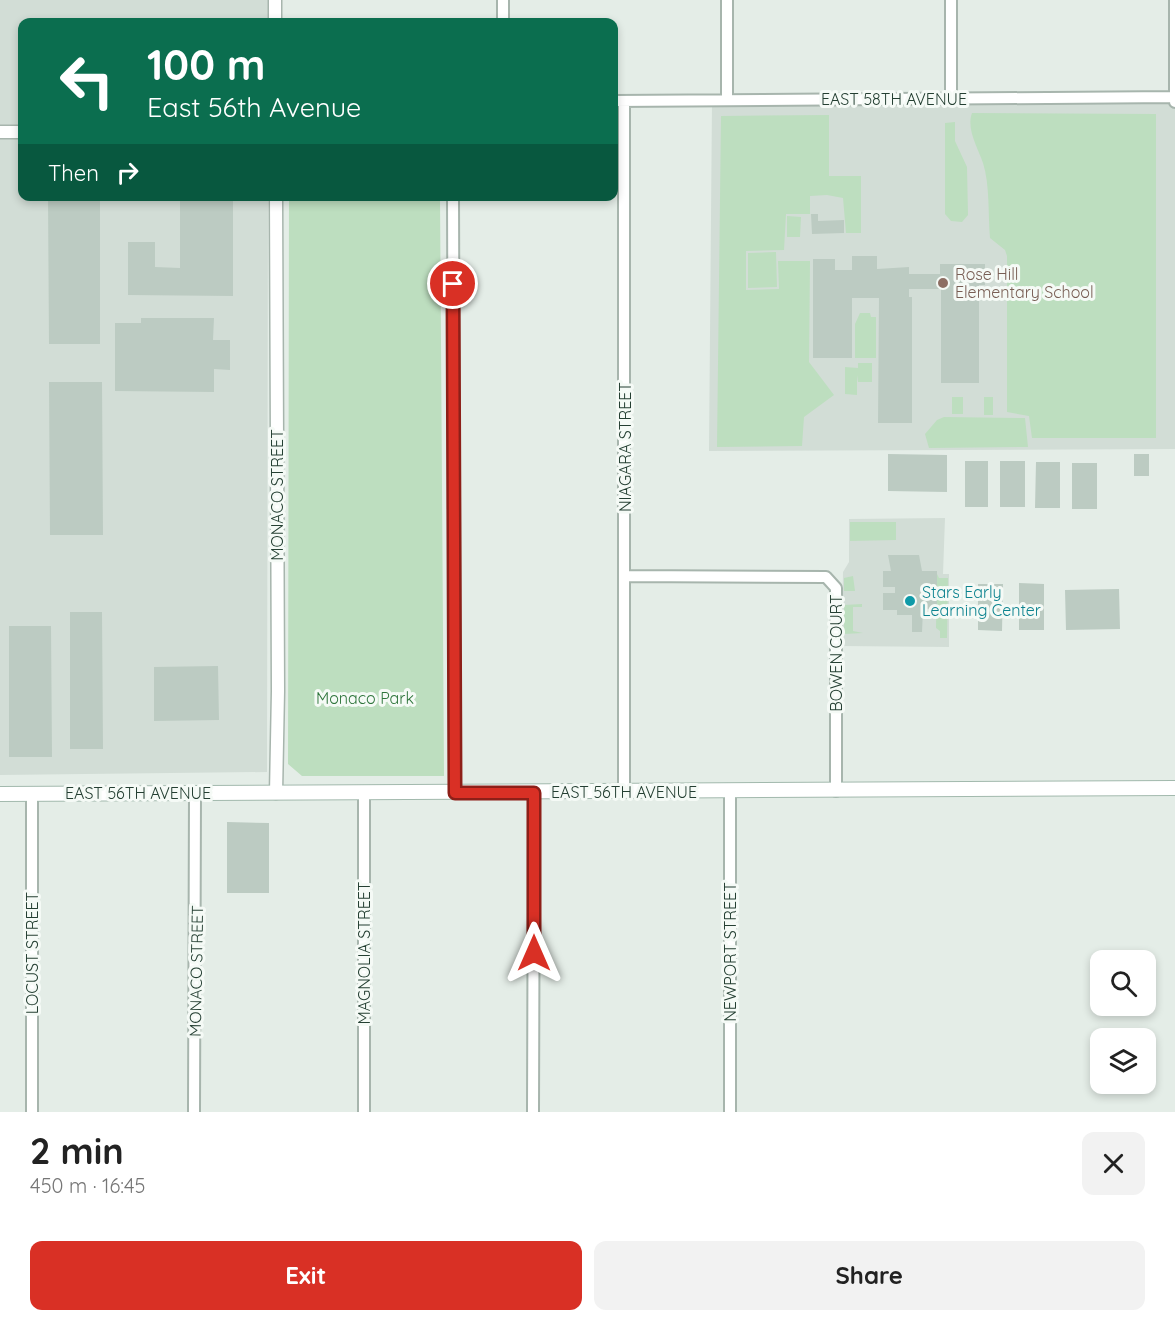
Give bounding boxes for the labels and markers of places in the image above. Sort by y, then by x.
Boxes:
pin [427,258,478,309]
place label: Rose Hill Elementary School [955,264,1094,302]
marker: Rose Hill Elementary School [936,276,950,290]
place label: Stars Early Learning Center [922,582,1041,620]
marker: Stars Early Learning Center [903,594,917,608]

